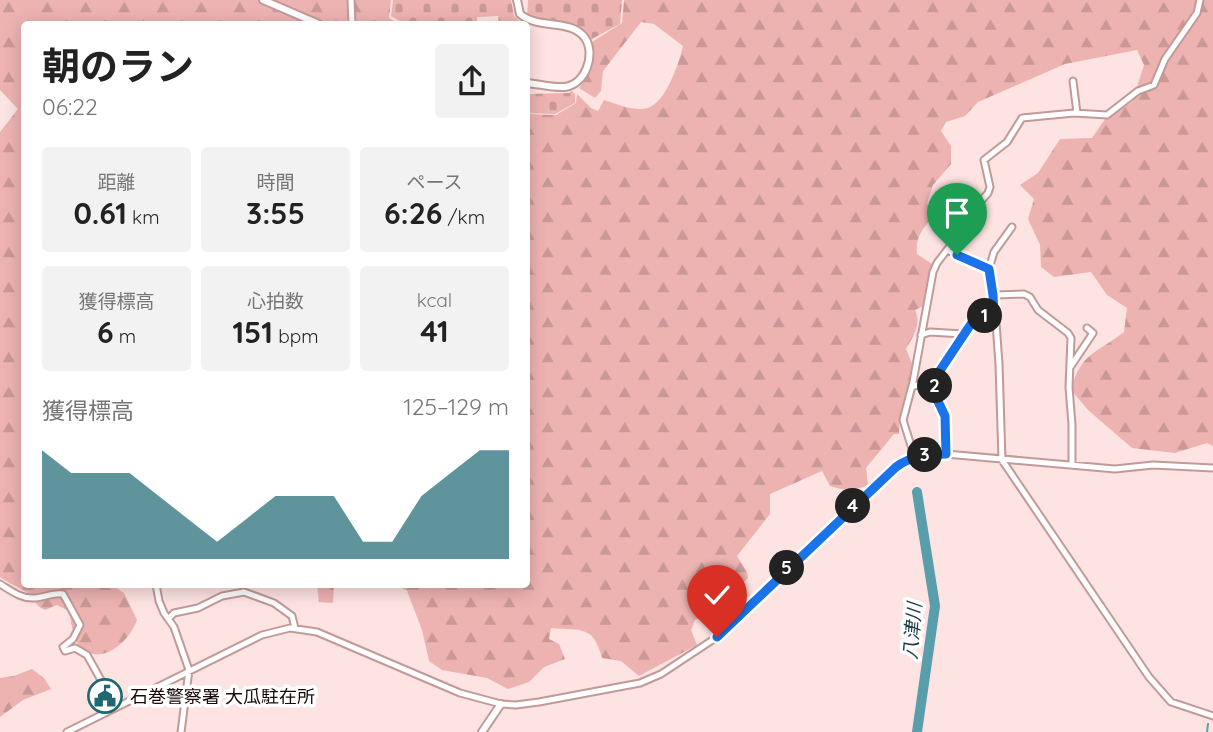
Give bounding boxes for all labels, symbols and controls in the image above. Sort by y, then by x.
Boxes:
text: 朝のラン [42,42,194,90]
button: share [435,44,509,118]
text: 06:22 [42,92,98,121]
text: 距離 [97,170,136,194]
text: 時間 [256,170,295,194]
text: ペース [406,170,463,194]
pin [927,183,987,255]
text: 0.61 [73,194,127,232]
text: 3:55 [246,194,305,232]
text: 6:26 [384,194,442,232]
icon: arrive [938,194,976,232]
text: km [127,205,160,229]
text: /km [442,205,485,229]
text: kcal [417,288,452,312]
text: 獲得標高 [78,289,155,313]
text: 心拍数 [247,289,304,313]
pin: 1 [968,298,1002,334]
text: 1 [981,303,988,327]
text: 41 [420,312,449,350]
text: 6 [97,313,114,351]
text: 151 [232,313,273,351]
text: m [114,324,136,348]
text: bpm [273,324,319,348]
pin: 2 [918,368,953,404]
text: 2 [929,373,940,397]
text: 125–129 m [403,392,509,421]
text: 獲得標高 [42,396,134,425]
pin: 3 [908,438,942,472]
text: 3 [919,442,930,466]
pin: 4 [836,489,870,524]
text: 4 [847,493,858,517]
pin: 5 [770,550,804,586]
text: 5 [781,555,792,579]
pin [687,565,747,637]
icon: check [698,576,736,614]
water label: 八津川 [898,600,927,660]
public building icon: 石巻警察署 大瓜駐在所 [86,677,124,715]
place label: 石巻警察署 大瓜駐在所 [130,685,315,708]

